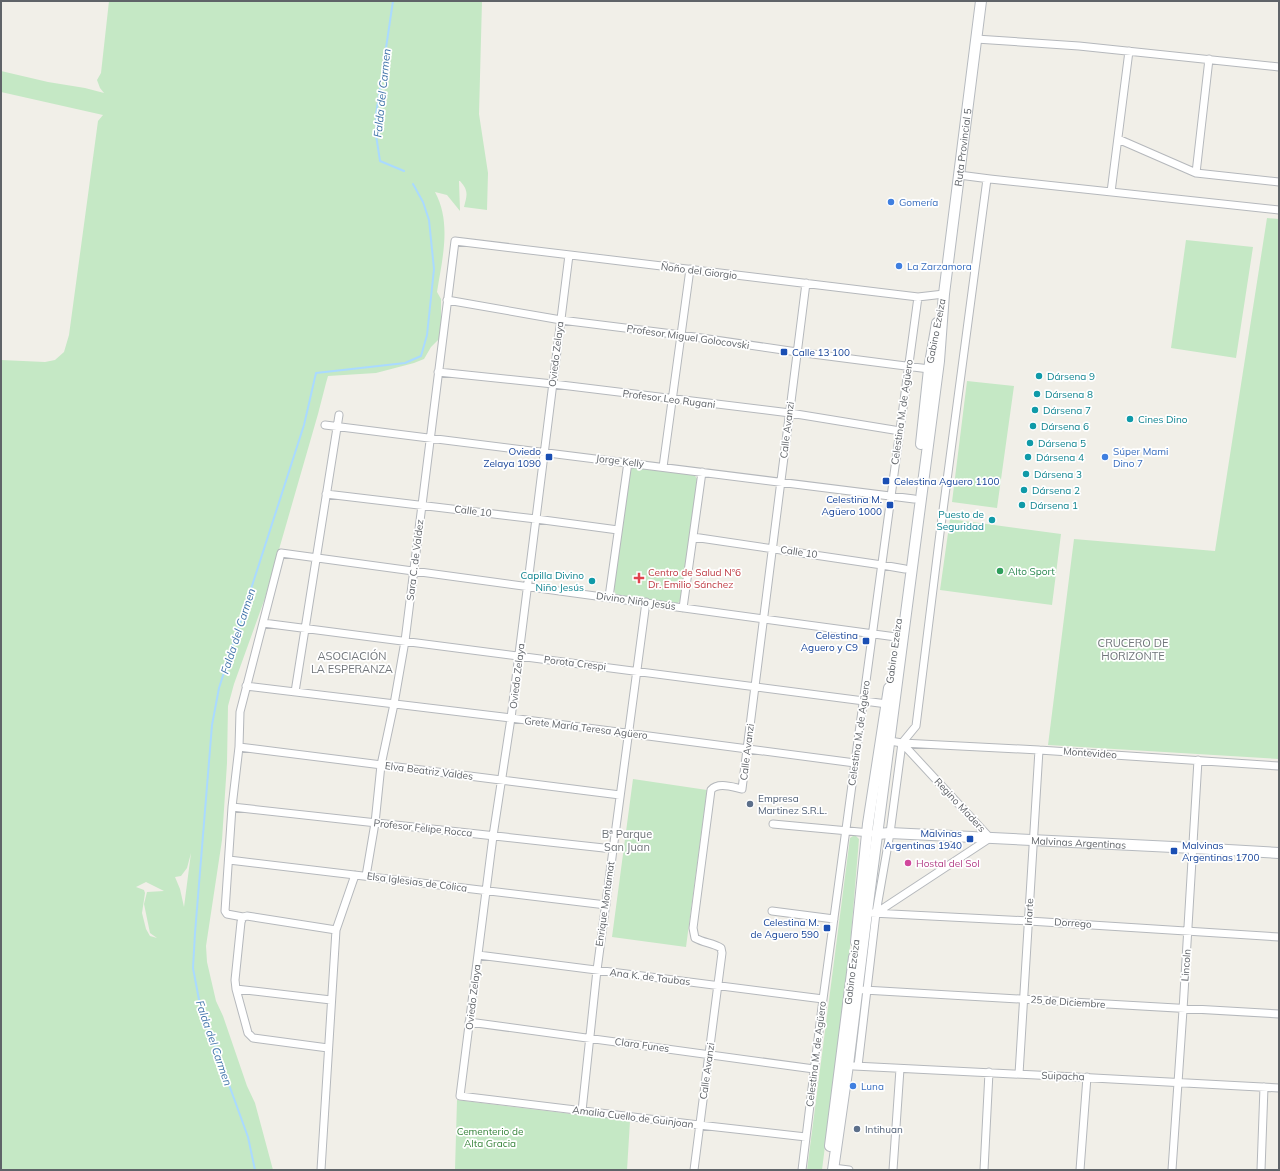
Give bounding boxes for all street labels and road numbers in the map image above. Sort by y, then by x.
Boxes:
street label: Ruta Provincial 5 [951,108,974,187]
street label: Ñoño del Giorgio [660,260,738,282]
street label: Gabino Ezeiza [923,297,949,365]
street label: Oviedo Zelaya [546,320,566,388]
street label: Profesor Miguel Golocovski [626,322,750,352]
street label: Celestina M. de Agüero [888,358,916,466]
street label: Profesor Leo Rugani [622,387,716,411]
street label: Calle Avanzi [777,401,797,459]
street label: Jorge Kelly [595,452,645,470]
street label: Calle 10 [454,502,492,520]
street label: Sara C. de Valdez [404,519,426,601]
street label: Calle 10 [780,543,818,561]
street label: Divino Niño Jesús [595,589,677,613]
street label: Gabino Ezeiza [883,618,905,684]
street label: Oviedo Zelaya [507,642,527,710]
street label: Porota Crespi [543,653,607,673]
street label: Celestina M. de Agüero [845,679,873,787]
street label: Grete María Teresa Agüero [524,714,649,742]
street label: Calle Avanzi [737,723,757,781]
street label: Montevideo [1063,745,1118,761]
street label: Elva Beatriz Valdes [384,759,474,783]
street label: Regino Maders [932,775,988,835]
street label: Profesor Felipe Rocca [373,816,473,840]
street label: Malvinas Argentinas [1031,833,1127,851]
street label: Enrique Montamat [593,860,617,947]
street label: Elsa Iglesias de Colica [366,869,468,895]
street label: Iriarte [1022,898,1036,926]
street label: Dorrego [1054,915,1092,931]
street label: Gabino Ezeiza [842,939,862,1005]
street label: Lincoln [1178,948,1194,982]
street label: Oviedo Zelaya [463,963,483,1031]
street label: Ana K. de Taubas [609,966,691,988]
street label: 25 de Diciembre [1030,993,1106,1011]
street label: Celestina M. de Agüero [803,1000,829,1108]
street label: Clara Funes [614,1035,670,1055]
street label: Calle Avanzi [697,1042,717,1100]
street label: Suipacha [1041,1069,1085,1083]
street label: Amalia Cuello de Guinjoan [572,1103,694,1131]

